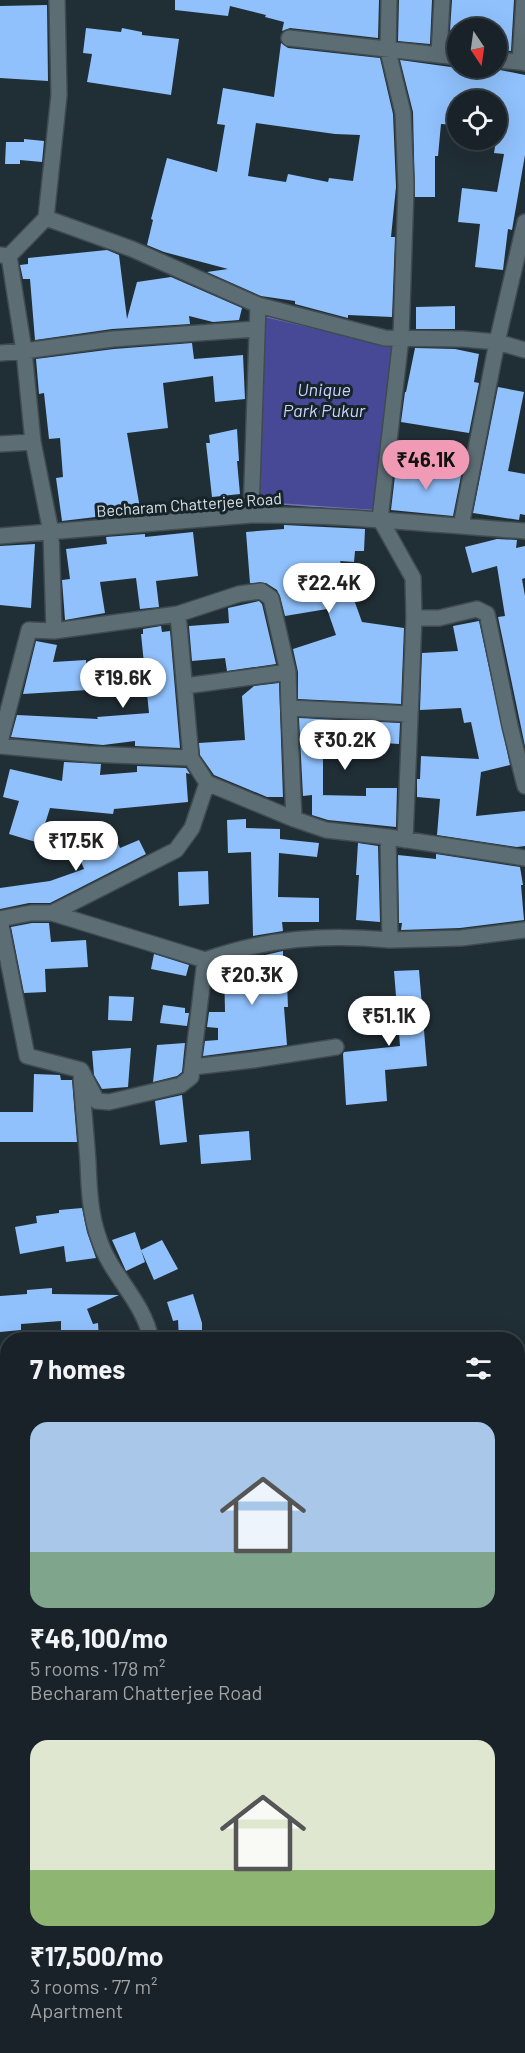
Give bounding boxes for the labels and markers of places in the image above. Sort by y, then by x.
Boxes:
pin: ₹46.1K [377,440,475,491]
pin: ₹22.4K [280,563,378,614]
pin: ₹19.6K [74,658,172,709]
pin: ₹30.2K [296,720,394,771]
pin: ₹17.5K [27,821,125,872]
pin: ₹20.3K [203,955,301,1006]
pin: ₹51.1K [340,996,438,1047]

